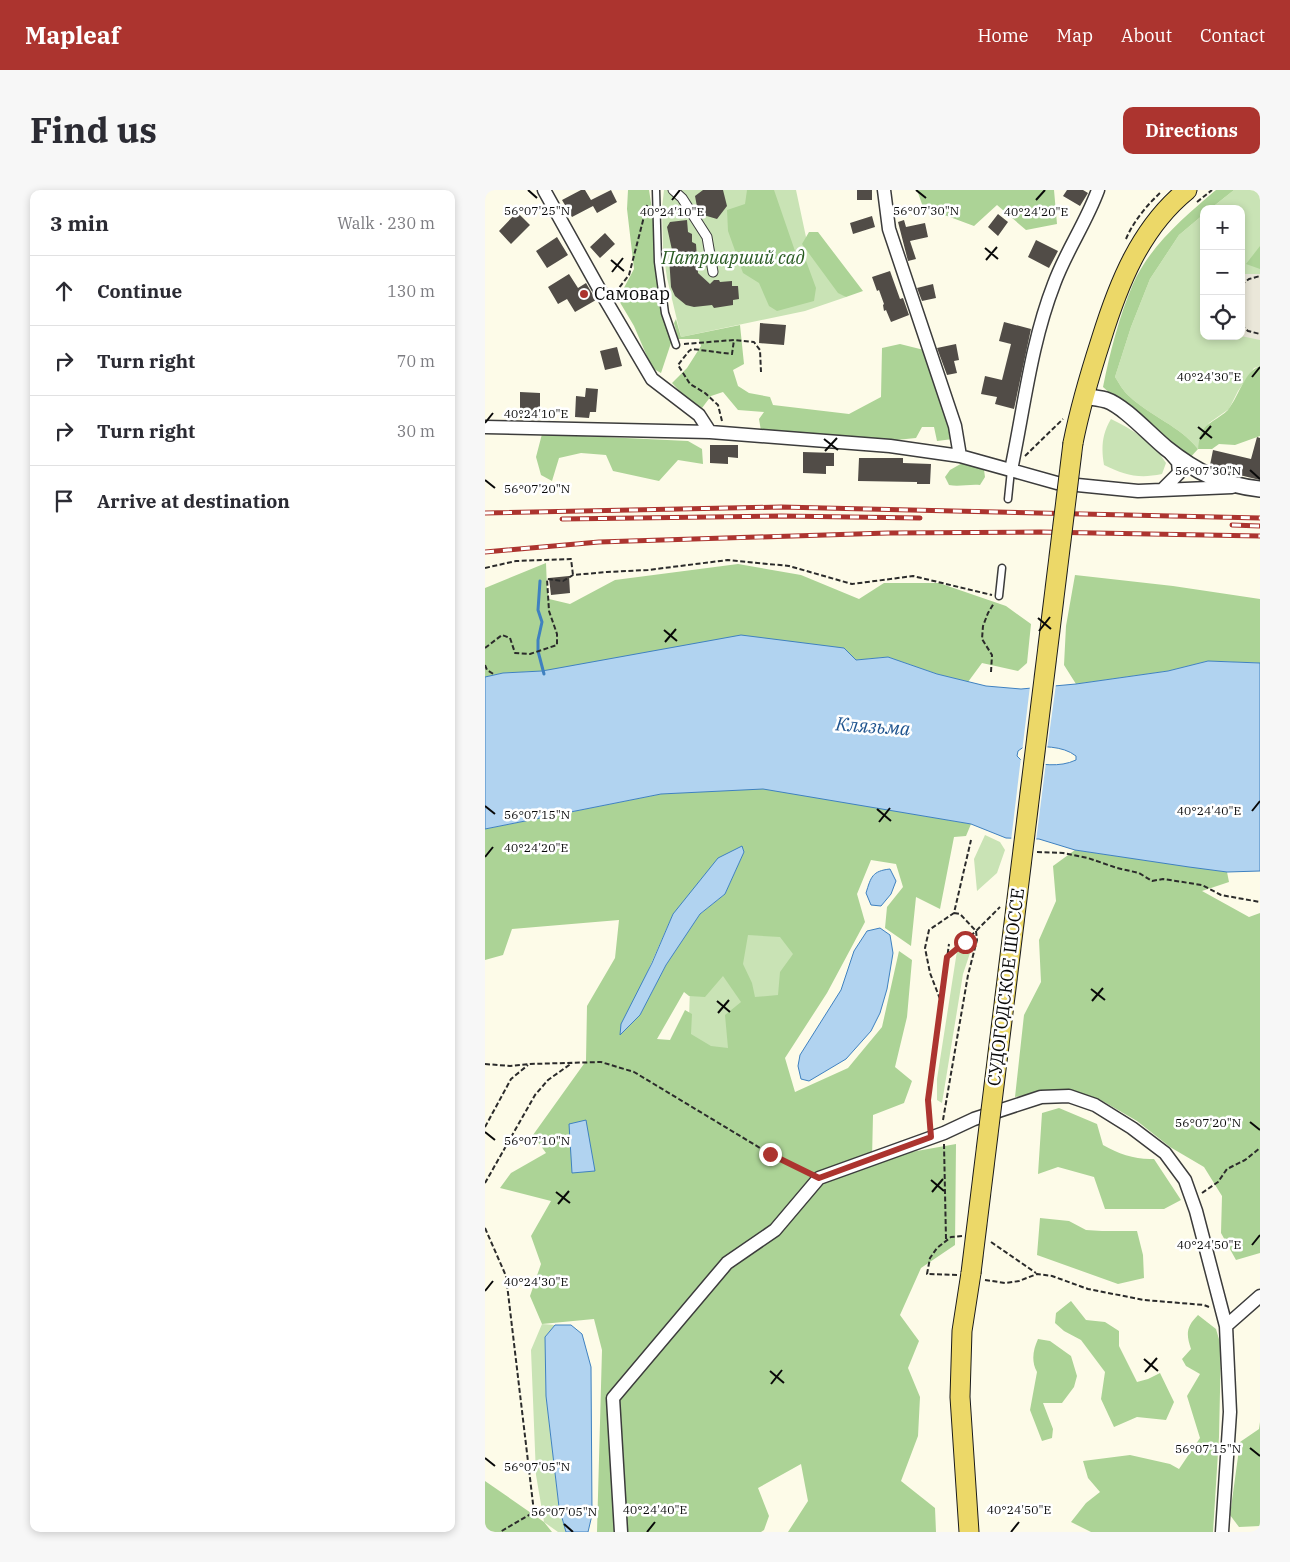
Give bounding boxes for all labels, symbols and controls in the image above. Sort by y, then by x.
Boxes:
text: Mapleaf [25,19,120,51]
text: Home [977,24,1029,47]
text: Map [1057,24,1093,47]
text: About [1121,24,1172,47]
text: Contact [1200,24,1265,47]
text: Find us [30,107,157,153]
button: Directions [1123,107,1260,154]
text: 56°07'25"N [504,203,570,218]
text: 56°07'30"N [893,203,959,218]
text: 40°24'10"E [640,204,704,219]
text: 40°24'20"E [1004,204,1068,219]
map controls [1200,205,1245,340]
button: + [1200,205,1245,250]
text: 3 min [50,209,109,237]
text: Walk · 230 m [337,213,435,233]
park label: Патриарший сад [661,246,804,269]
button: − [1200,250,1245,295]
icon: ahead [50,277,78,305]
text: Continue [97,279,182,303]
text: 130 m [387,281,435,301]
place label: Самовар [594,282,670,305]
marker: Самовар [578,288,590,300]
button: locate [1200,295,1245,340]
icon: right [50,347,78,375]
text: Turn right [97,349,195,373]
text: 70 m [397,351,435,371]
text: 40°24'30"E [1177,369,1241,384]
text: 40°24'10"E [504,406,568,421]
icon: right [50,417,78,445]
text: Turn right [97,419,195,443]
text: 30 m [397,421,435,441]
text: 56°07'30"N [1175,463,1241,478]
text: 56°07'20"N [504,481,570,496]
icon: arrive [50,487,78,515]
text: Arrive at destination [97,489,290,513]
water label: Клязьма [834,711,912,741]
text: 40°24'40"E [1177,803,1241,818]
text: 56°07'15"N [504,807,570,822]
text: 40°24'20"E [504,840,568,855]
street label: СУДОГОДСКОЕ ШОССЕ [982,887,1029,1087]
route start [954,931,977,954]
text: 56°07'20"N [1175,1115,1241,1130]
text: 56°07'10"N [504,1133,570,1148]
route end [759,1143,782,1166]
text: 40°24'50"E [1177,1237,1241,1252]
text: 40°24'30"E [504,1274,568,1289]
text: 56°07'15"N [1175,1441,1241,1456]
text: 56°07'05"N [504,1459,570,1474]
text: 40°24'40"E [623,1502,687,1517]
text: 40°24'50"E [987,1502,1051,1517]
text: 56°07'05"N [531,1504,597,1519]

